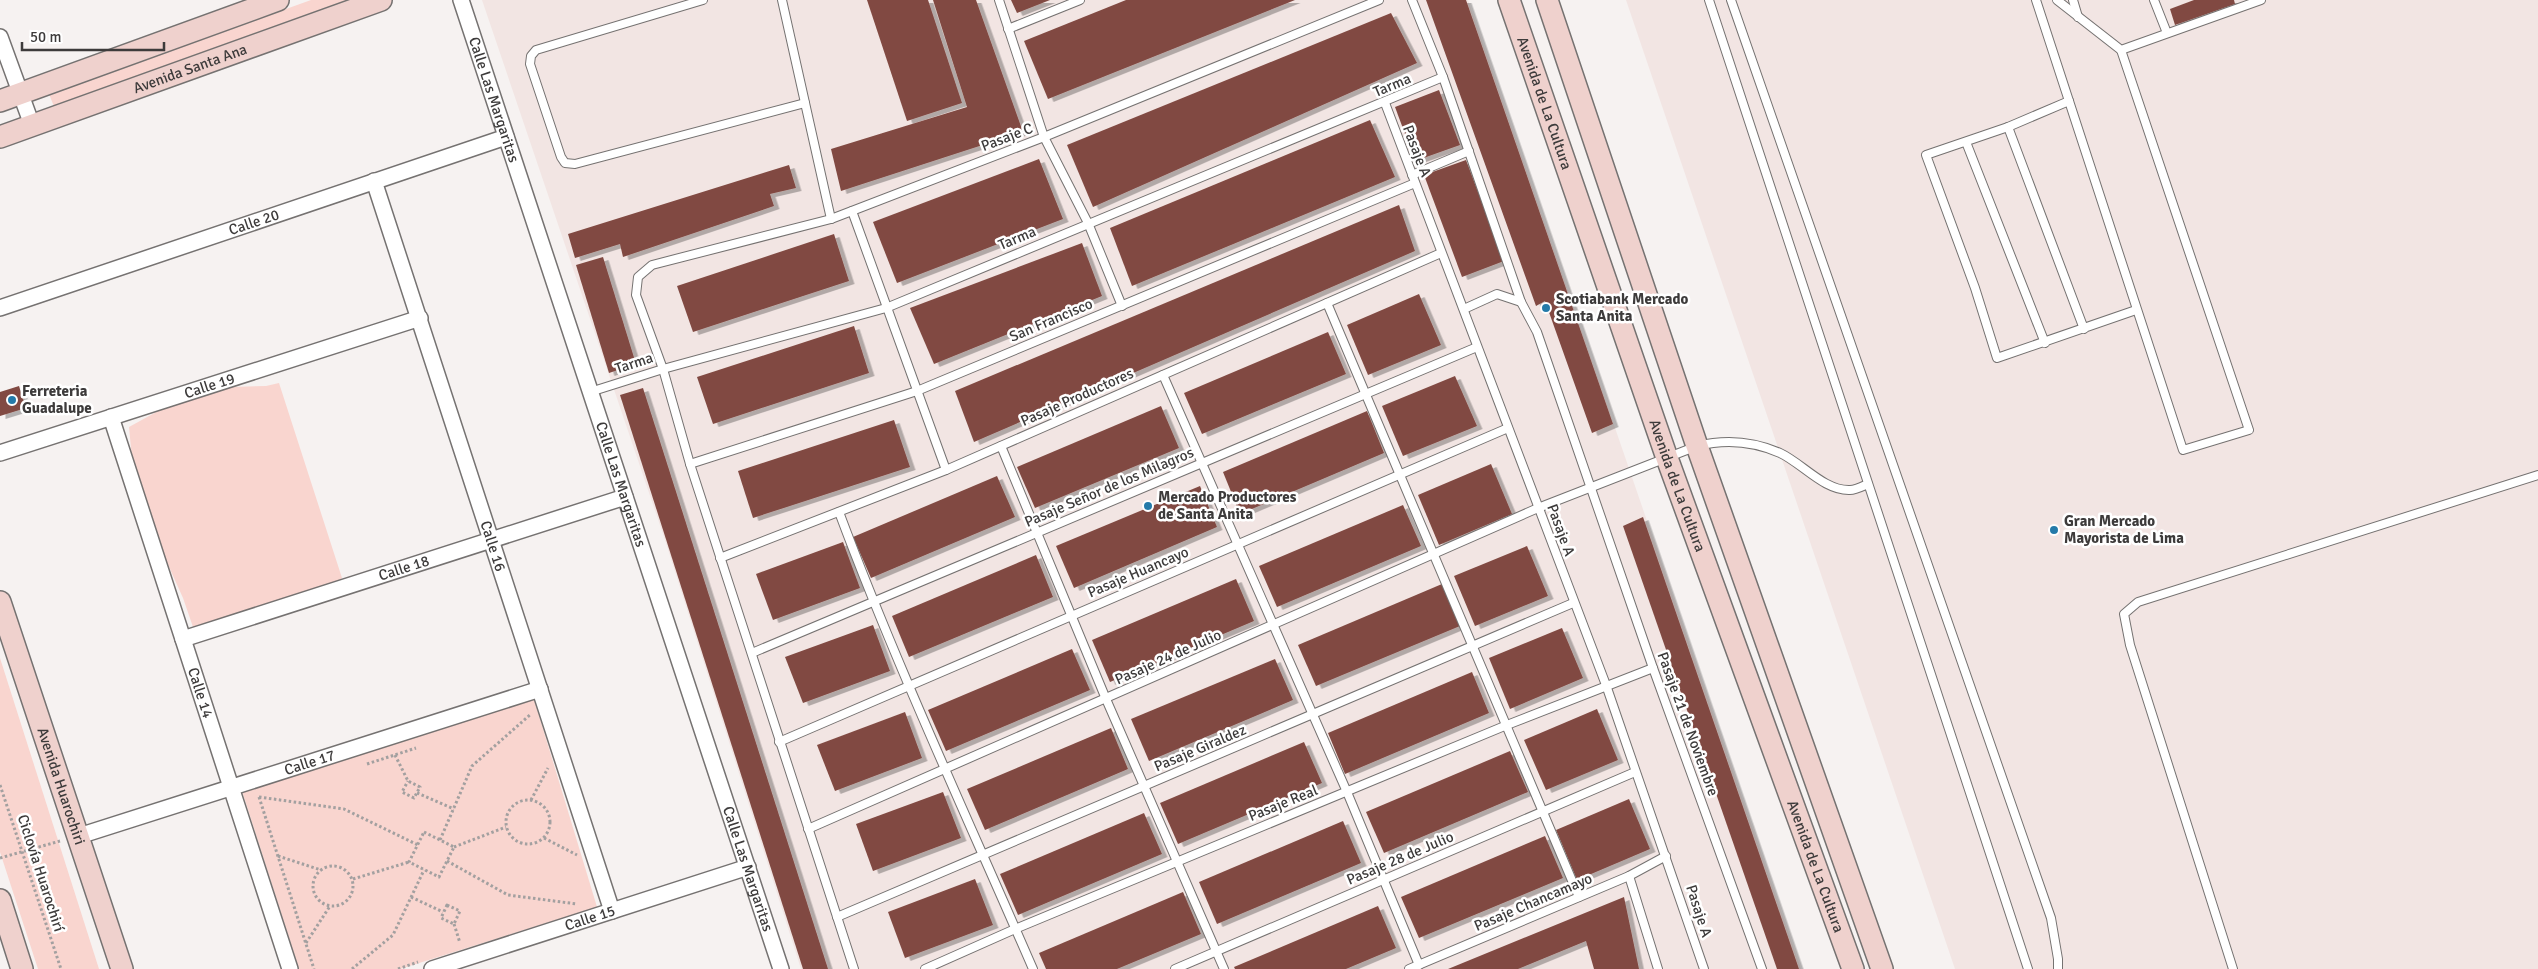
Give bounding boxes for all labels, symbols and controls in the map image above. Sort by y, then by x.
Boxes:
scale bar [22,20,165,52]
text: 50 m [30,28,61,46]
street label: Avenida de La Cultura [1513,34,1576,172]
street label: Calle Las Margaritas [465,35,523,165]
street label: Avenida Santa Ana [131,40,249,97]
street label: Tarma [1371,69,1413,101]
street label: Pasaje C [979,119,1035,155]
street label: Pasaje A [1399,123,1435,179]
street label: Calle 20 [226,205,281,239]
street label: Tarma [996,222,1038,254]
place label: Scotiabank Mercado Santa Anita [1556,290,1689,325]
street label: San Francisco [1007,294,1096,346]
marker: Scotiabank Mercado Santa Anita [1540,302,1552,314]
street label: Tarma [613,348,655,378]
street label: Pasaje Productores [1018,364,1137,430]
street label: Calle 19 [182,369,237,402]
place label: Ferreteria Guadalupe [22,382,92,417]
marker: Ferreteria Guadalupe [6,394,18,406]
street label: Avenida de La Cultura [1645,417,1709,554]
street label: Calle Las Margaritas [592,419,650,550]
street label: Pasaje Señor de los Milagros [1022,443,1197,531]
place label: Mercado Productores de Santa Anita [1158,488,1297,523]
marker: Mercado Productores de Santa Anita [1142,500,1154,512]
street label: Pasaje A [1543,501,1579,559]
place label: Gran Mercado Mayorista de Lima [2064,512,2184,547]
street label: Calle 16 [476,519,510,574]
marker: Gran Mercado Mayorista de Lima [2048,524,2060,536]
street label: Pasaje Huancayo [1085,543,1191,601]
street label: Calle 18 [376,551,431,585]
street label: Pasaje 24 de Julio [1112,625,1224,688]
street label: Pasaje 21 de Noviembre [1654,650,1722,798]
street label: Calle 14 [184,665,217,720]
street label: Pasaje Giraldez [1151,720,1249,775]
street label: Avenida Huarochiri [33,725,89,847]
street label: Calle 17 [282,746,337,779]
street label: Pasaje Real [1246,781,1320,825]
street label: Avenida de La Cultura [1783,798,1848,935]
street label: Calle Las Margaritas [719,804,777,934]
street label: Ciclovía Huarochirí [14,812,68,934]
street label: Pasaje 28 de Julio [1344,827,1456,889]
street label: Pasaje Chancamayo [1471,869,1595,935]
street label: Pasaje A [1682,882,1716,940]
street label: Calle 15 [562,901,618,935]

